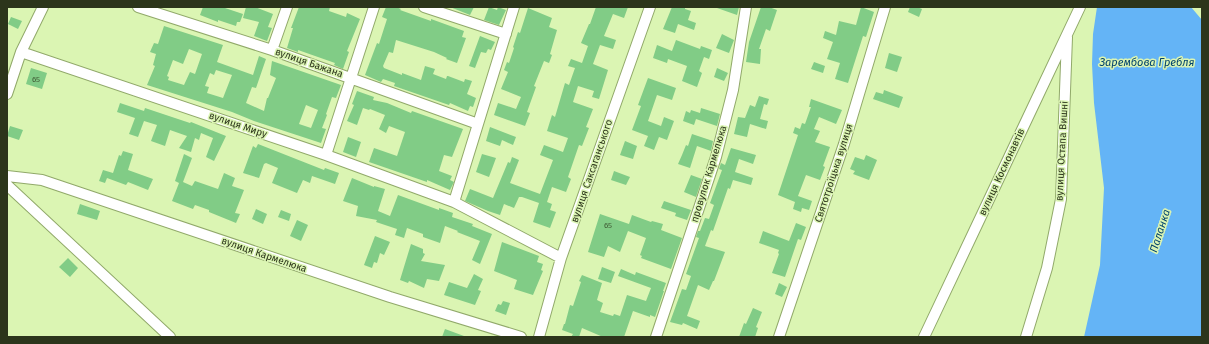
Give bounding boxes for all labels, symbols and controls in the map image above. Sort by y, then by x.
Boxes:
street label: вулиця Бажана [273,46,345,80]
water label: Зарембова Гребля [1098,56,1195,69]
house number: 65 [32,75,40,84]
street label: вулиця Остапа Вишні [1052,100,1071,201]
street label: вулиця Миру [207,109,269,141]
street label: вулиця Саксаганського [569,118,615,224]
street label: Святотроїцька вулиця [811,122,856,224]
street label: провулок Кармелюка [689,124,729,224]
street label: вулиця Космонавтів [976,126,1028,217]
water label: Паланка [1147,208,1173,254]
house number: 65 [604,221,612,230]
street label: вулиця Кармелюка [220,235,308,275]

